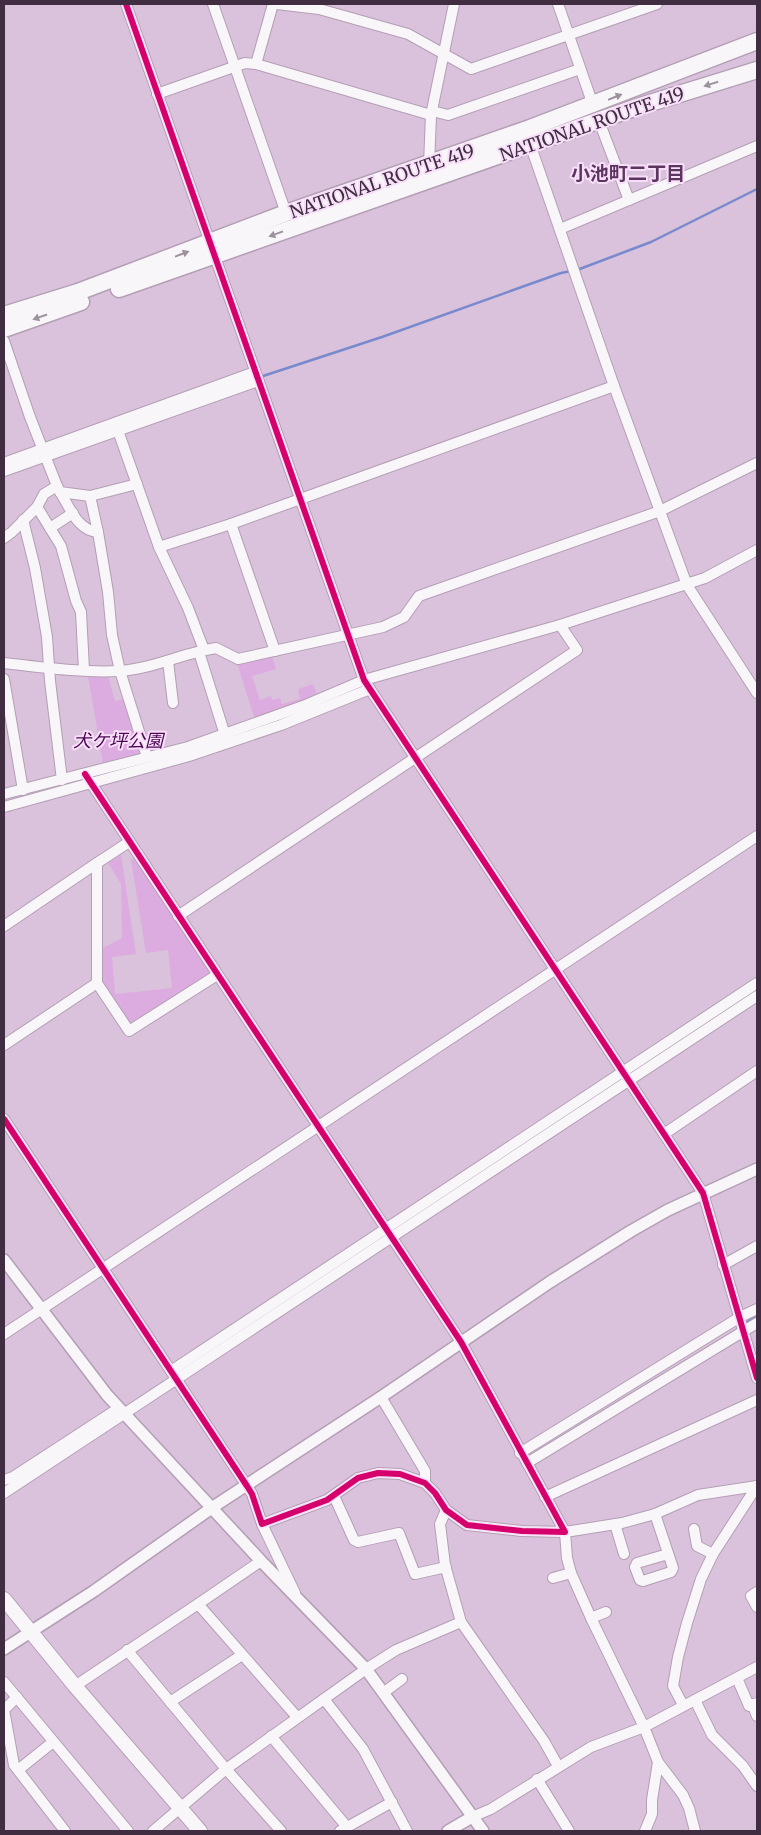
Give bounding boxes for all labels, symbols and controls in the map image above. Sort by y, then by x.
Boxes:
one-way arrow [703,81,718,89]
street label: NATIONAL ROUTE 419 [497,82,687,166]
one-way arrow [607,93,622,100]
street label: NATIONAL ROUTE 419 [287,139,477,223]
district label: 小池町二丁目 [571,161,685,185]
one-way arrow [268,231,283,238]
one-way arrow [175,250,190,258]
one-way arrow [32,313,47,321]
park label: 犬ケ坪公園 [73,729,166,752]

